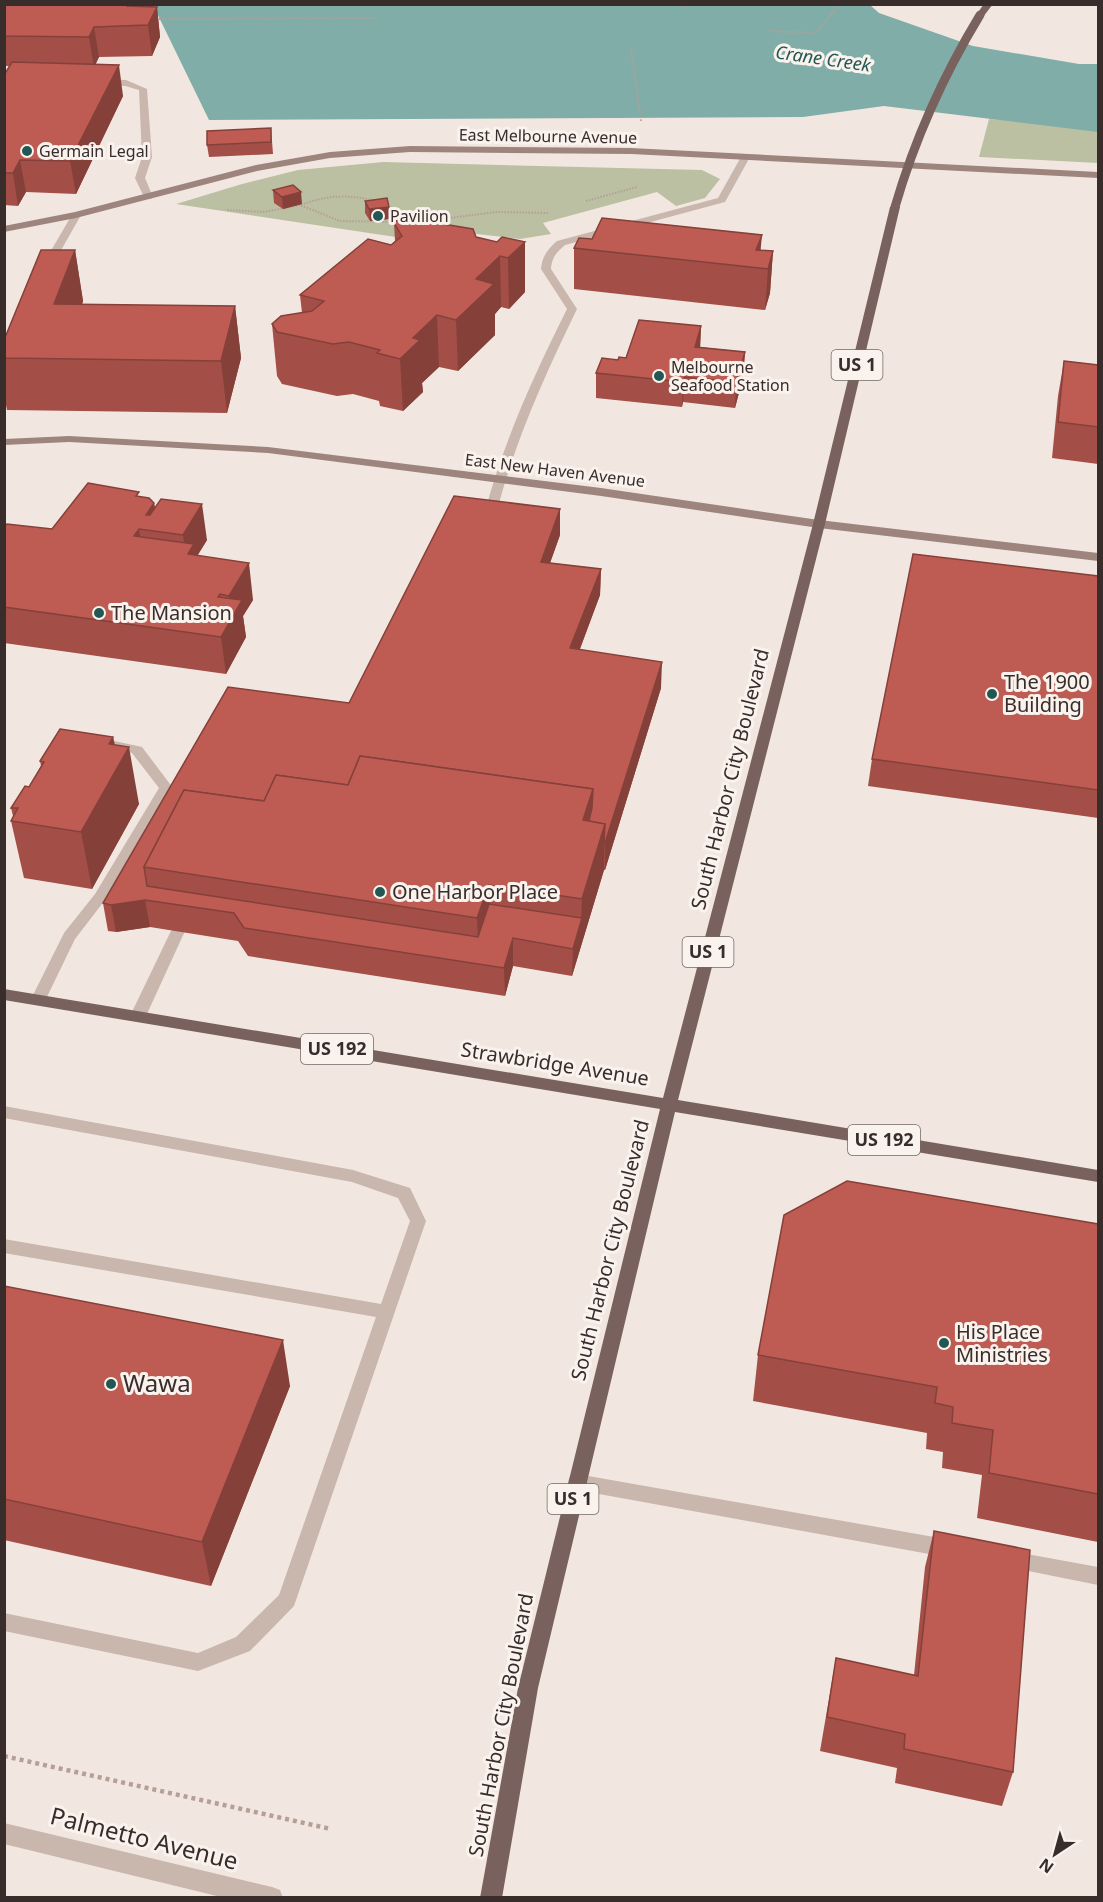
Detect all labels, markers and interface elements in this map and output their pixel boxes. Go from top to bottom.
water label: Crane Creek [774,39,873,77]
street label: East Melbourne Avenue [459,123,637,149]
place label: Germain Legal [39,140,149,162]
marker: Germain Legal [20,144,34,158]
place label: Pavilion [390,205,449,227]
marker: Pavilion [371,209,385,223]
road number: US 1 [832,350,882,380]
place label: Melbourne Seafood Station [671,356,790,396]
marker: Melbourne Seafood Station [652,369,666,383]
street label: East New Haven Avenue [464,448,646,492]
place label: The Mansion [111,599,232,626]
marker: The Mansion [92,606,106,620]
street label: South Harbor City Boulevard [684,646,775,912]
place label: The 1900 Building [1004,668,1090,718]
marker: The 1900 Building [985,687,999,701]
place label: One Harbor Place [392,878,558,905]
marker: One Harbor Place [373,885,387,899]
road number: US 1 [682,937,734,967]
road number: US 192 [301,1034,373,1064]
street label: Strawbridge Avenue [459,1035,651,1092]
street label: South Harbor City Boulevard [564,1117,655,1383]
road number: US 192 [848,1125,920,1155]
place label: His Place Ministries [956,1318,1048,1368]
marker: His Place Ministries [937,1336,951,1350]
place label: Wawa [123,1366,191,1399]
marker: Wawa [104,1377,118,1391]
road number: US 1 [548,1484,598,1514]
street label: South Harbor City Boulevard [462,1591,539,1859]
street label: Palmetto Avenue [47,1798,242,1877]
north arrow [1025,1824,1085,1884]
text: N [1034,1853,1058,1879]

